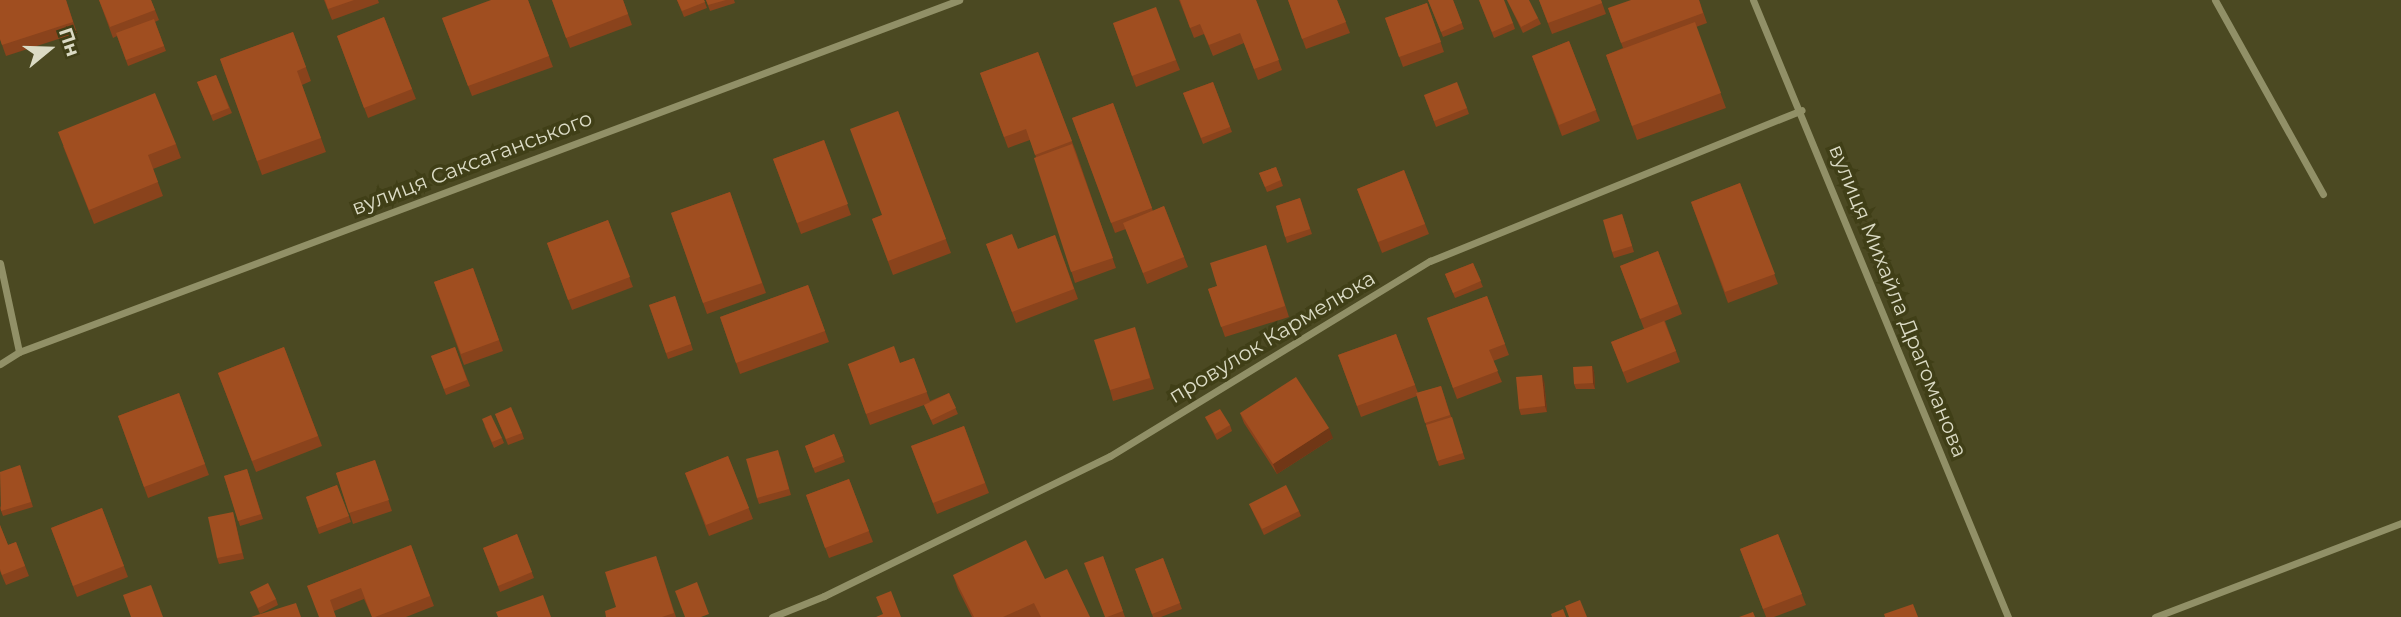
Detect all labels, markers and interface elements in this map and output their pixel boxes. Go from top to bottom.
north arrow [14,14,84,84]
text: Пн [54,25,85,59]
street label: вулиця Саксаганського [348,105,596,221]
street label: вулиця Михайла Драгоманова [1824,141,1972,461]
street label: провулок Кармелюка [1164,265,1380,409]

